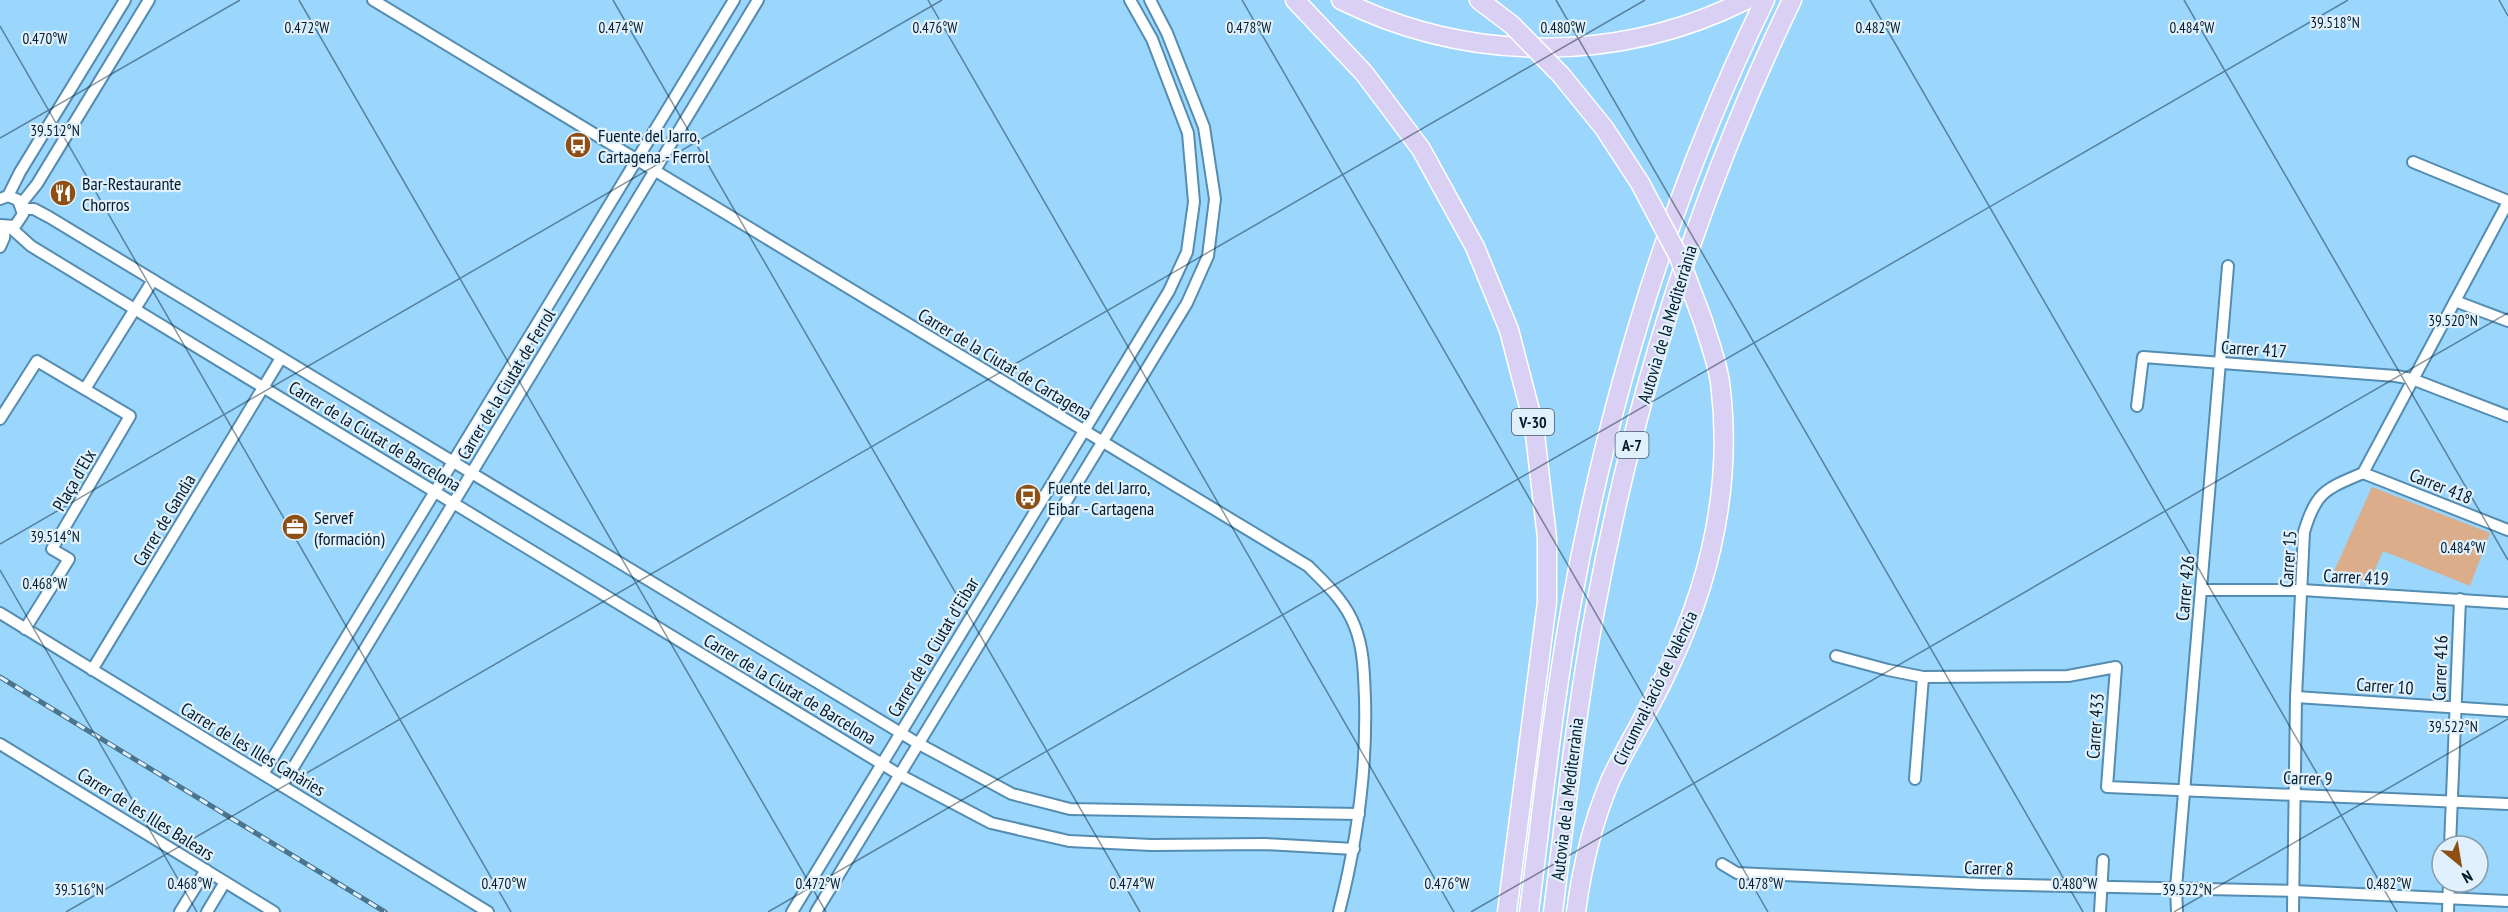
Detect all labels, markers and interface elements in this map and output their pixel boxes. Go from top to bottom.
text: 39.518°N [2310,13,2360,32]
text: 0.472°W [285,18,329,37]
text: 0.474°W [599,18,643,37]
text: 0.476°W [913,18,957,37]
text: 0.478°W [1227,18,1271,37]
text: 0.480°W [1541,18,1585,37]
text: 0.482°W [1856,18,1900,37]
text: 0.484°W [2170,18,2214,37]
text: 0.470°W [23,29,67,48]
text: 39.512°N [30,121,80,140]
place label: Fuente del Jarro, Cartagena - Ferrol [598,124,710,168]
bus stop icon: Fuente del Jarro, Cartagena - Ferrol [563,130,593,160]
place label: Bar-Restaurante Chorros [82,172,182,216]
restaurant icon: Bar-Restaurante Chorros [48,178,78,208]
street label: Autovia de la Mediterrània [1632,242,1702,406]
street label: Carrer de la Ciutat de Cartagena [914,303,1096,425]
street label: Carrer de la Ciutat de Ferrol [452,304,561,464]
text: 39.520°N [2428,311,2478,330]
street label: Carrer 417 [2220,335,2288,363]
street label: Carrer de la Ciutat de Barcelona [285,375,465,497]
road number: V-30 [1512,409,1554,435]
road number: A-7 [1616,432,1648,458]
street label: Plaça d'Elx [47,445,101,515]
street label: Carrer 418 [2406,463,2476,509]
street label: Carrer de Gandia [128,470,200,570]
place label: Fuente del Jarro, Eibar - Cartagena [1048,476,1154,520]
bus stop icon: Fuente del Jarro, Eibar - Cartagena [1013,482,1043,512]
place label: Servef (formación) [314,506,385,550]
office icon: Servef (formación) [280,512,310,542]
text: 39.514°N [30,527,80,546]
street label: Carrer 15 [2275,530,2301,588]
text: 0.484°W [2441,538,2485,557]
street label: Carrer 426 [2171,554,2199,622]
street label: Carrer 419 [2323,564,2389,590]
street label: Carrer de la Ciutat d'Eibar [882,573,984,721]
text: 0.468°W [23,574,67,593]
street label: Circumval·lació de València [1608,607,1702,769]
street label: Carrer de la Ciutat de Barcelona [700,628,880,750]
street label: Carrer 416 [2427,635,2453,701]
street label: Carrer 10 [2356,673,2414,699]
street label: Carrer 433 [2081,692,2109,760]
street label: Carrer de les Illes Canàries [177,697,329,801]
street label: Autovia de la Mediterrània [1546,716,1588,882]
text: 39.522°N [2428,717,2478,736]
street label: Carrer de les Illes Balears [73,763,219,865]
street label: Carrer 9 [2283,766,2333,790]
north arrow [2430,834,2490,894]
street label: Carrer 8 [1964,856,2014,880]
text: N [2459,866,2476,888]
text: 0.468°W [168,874,212,893]
text: 0.470°W [482,874,526,893]
text: 0.472°W [796,874,840,893]
text: 0.474°W [1110,874,1154,893]
text: 0.476°W [1425,874,1469,893]
text: 0.478°W [1739,874,1783,893]
text: 0.480°W [2053,874,2097,893]
text: 0.482°W [2367,874,2411,893]
text: 39.516°N [54,880,104,899]
text: 39.522°N [2162,880,2212,899]

